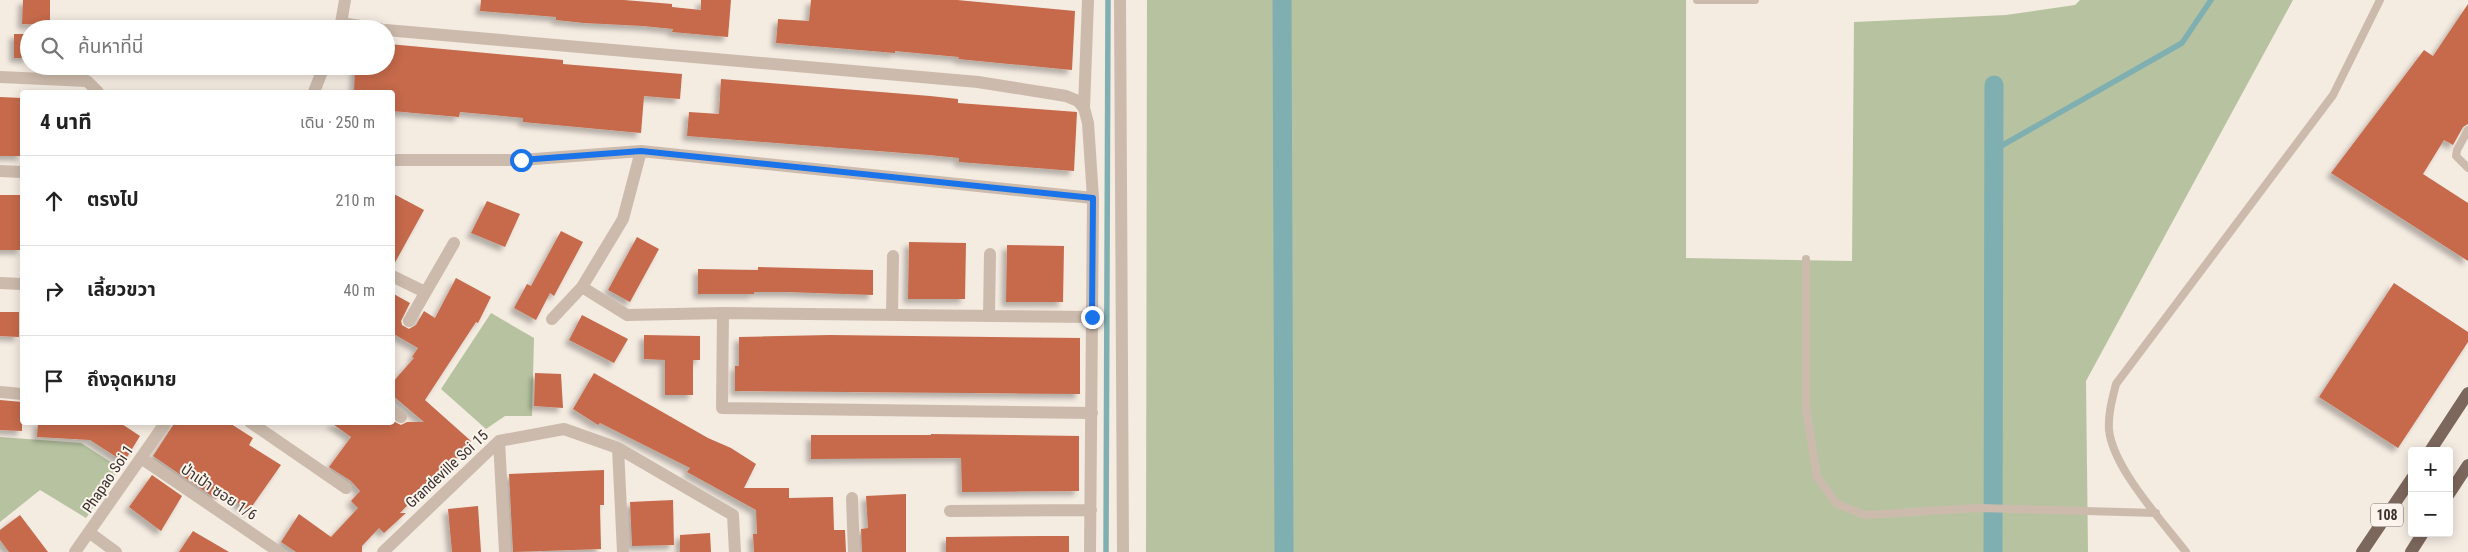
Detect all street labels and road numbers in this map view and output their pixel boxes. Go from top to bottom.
street label: Grandeville Soi 15 [402,426,492,512]
street label: Phapao Soi 1 [79,442,137,516]
street label: ป่าเป้า ซอย 1/6 [178,460,260,524]
road number: 108 [2371,504,2403,526]

